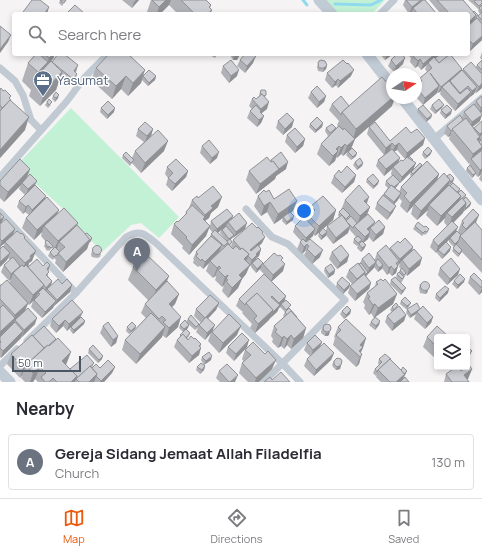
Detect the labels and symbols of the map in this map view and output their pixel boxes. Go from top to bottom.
north arrow [386,68,422,104]
office icon: Yasumat [32,69,54,97]
place label: Yasumat [57,71,108,89]
your location [294,201,314,221]
pin: A [124,238,150,271]
scale bar [12,354,81,373]

